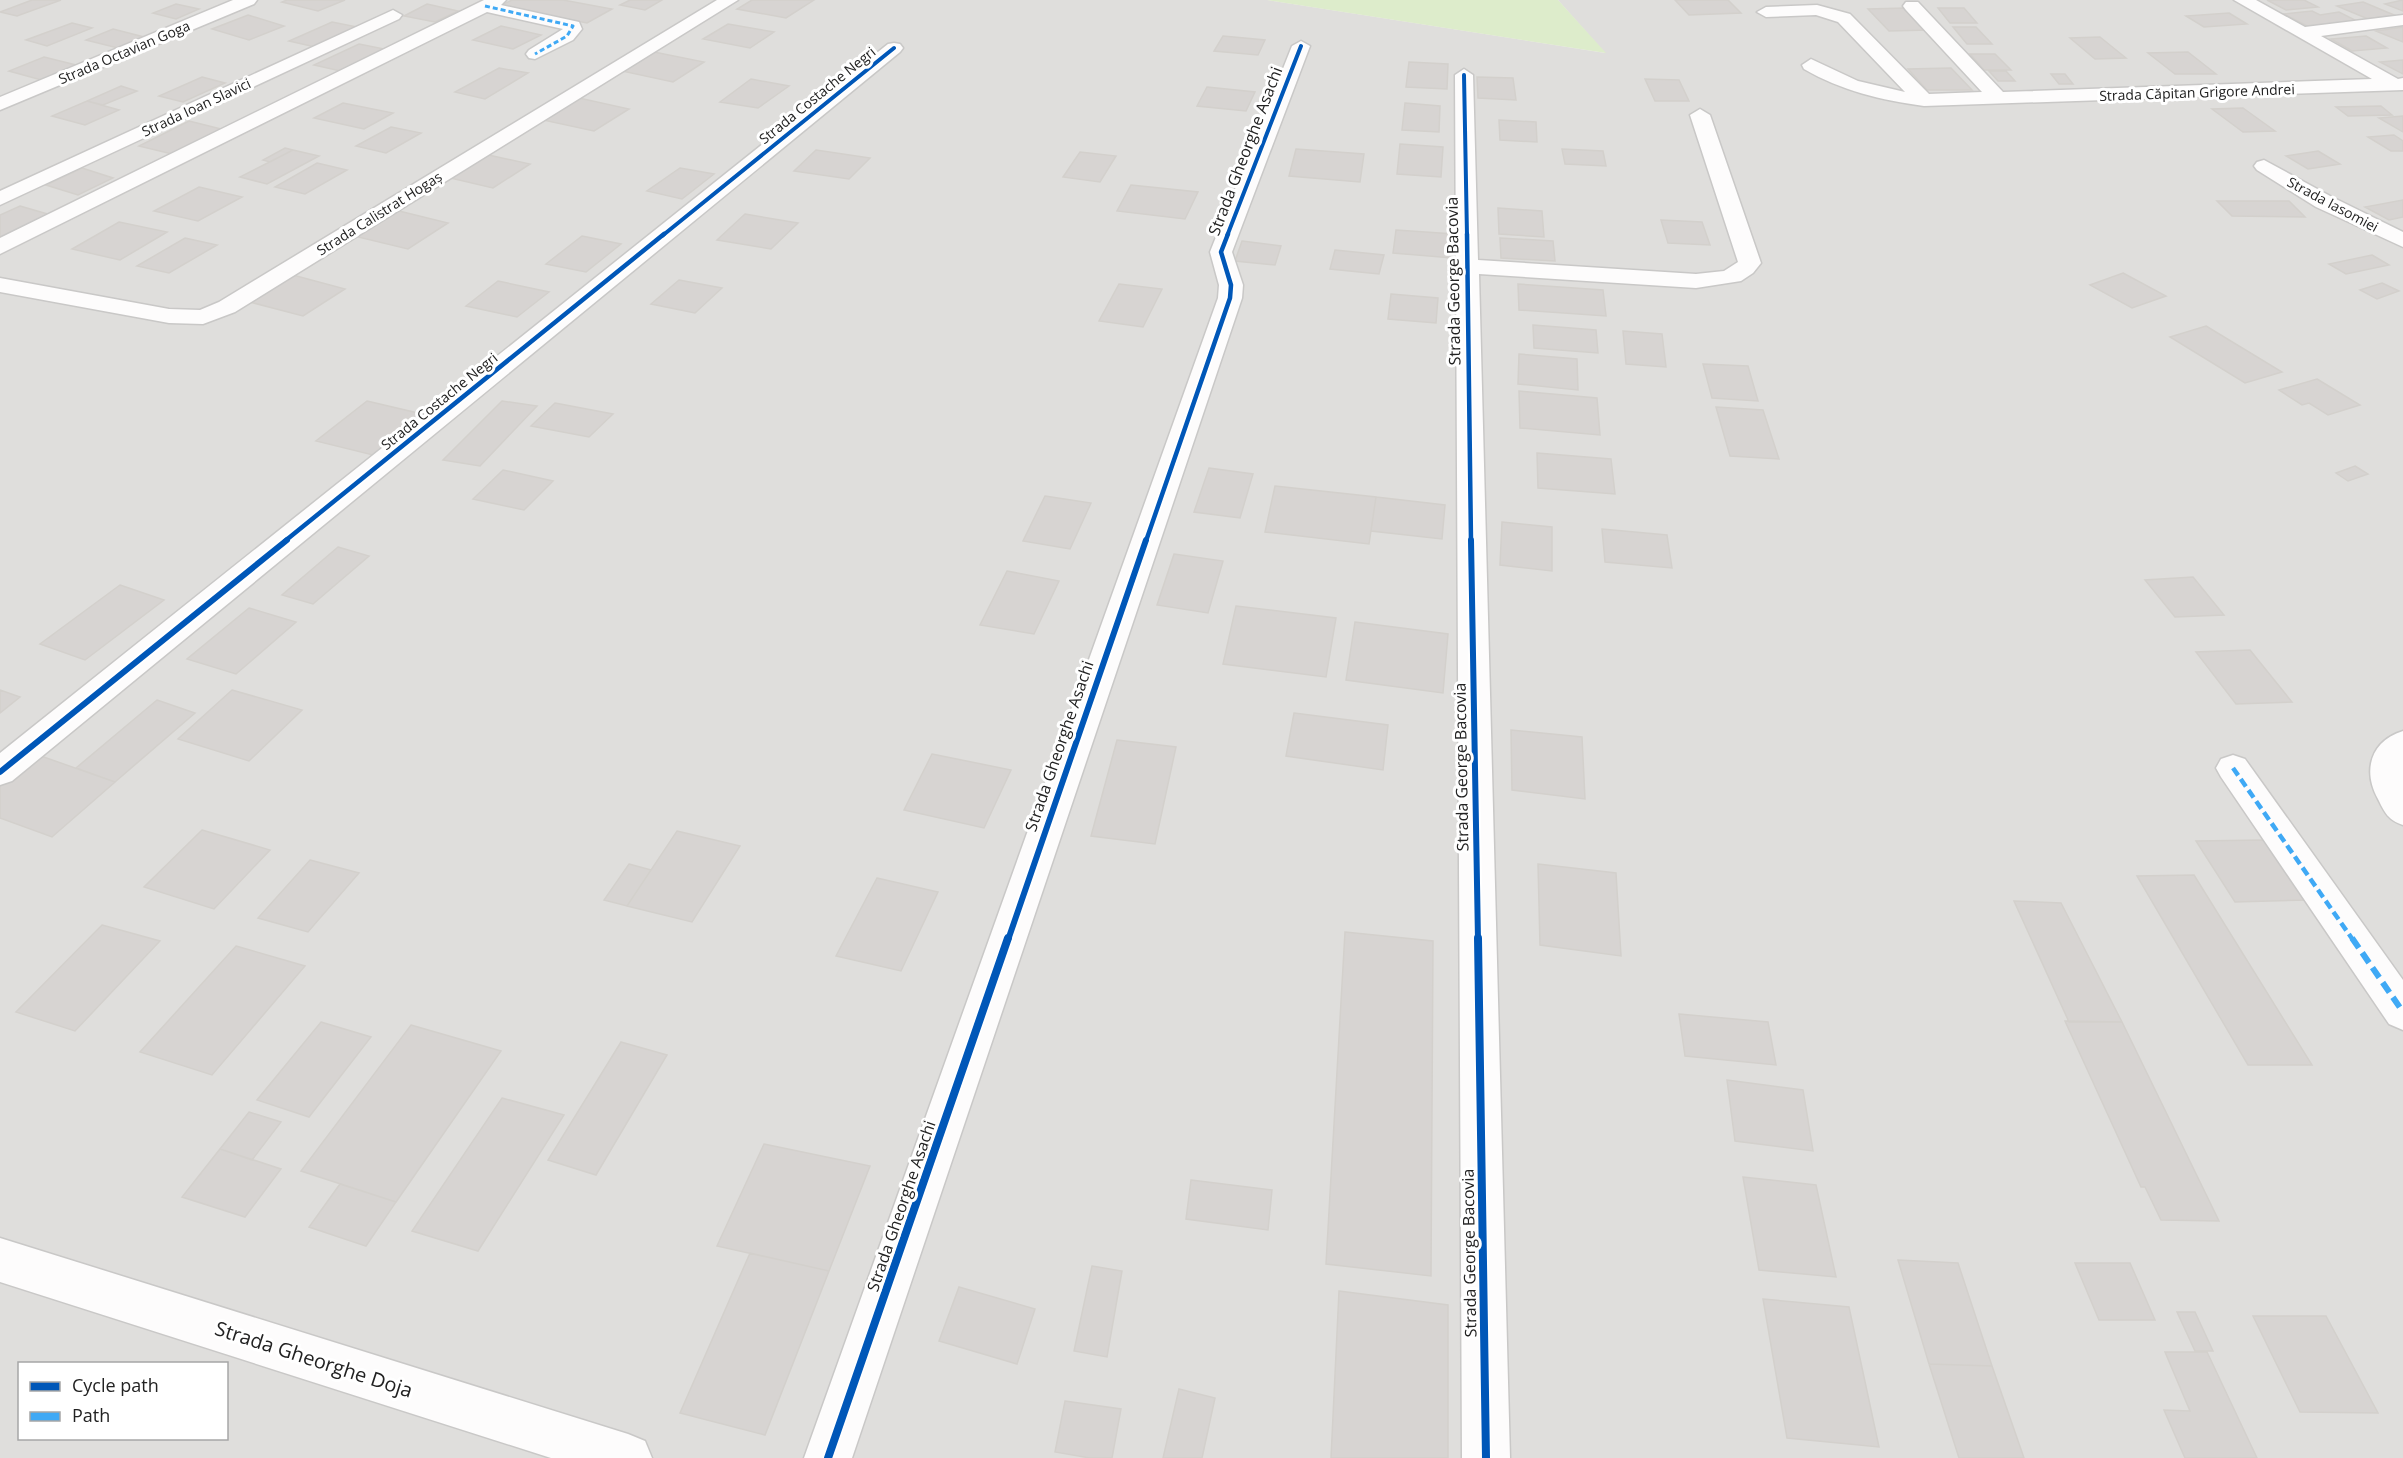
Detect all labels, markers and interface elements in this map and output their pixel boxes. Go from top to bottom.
street label: Strada Octavian Goga [55,16,193,88]
street label: Strada Costache Negri [755,42,879,148]
street label: Strada Gheorghe Asachi [1203,63,1287,239]
street label: Strada Ioan Slavici [138,73,254,141]
street label: Strada Căpitan Grigore Andrei [2099,79,2295,105]
street label: Strada Calistrat Hogaș [313,167,446,259]
street label: Strada Iasomiei [2284,172,2382,236]
street label: Strada George Bacovia [1441,196,1465,366]
street label: Strada Costache Negri [377,348,501,454]
street label: Strada Gheorghe Asachi [1019,658,1099,834]
street label: Strada George Bacovia [1449,682,1473,852]
street label: Strada Gheorghe Asachi [861,1118,941,1294]
street label: Strada George Bacovia [1457,1168,1481,1338]
street label: Strada Gheorghe Doja [212,1314,416,1404]
legend [18,1362,228,1440]
text: Cycle path [72,1373,159,1397]
text: Path [72,1403,110,1427]

